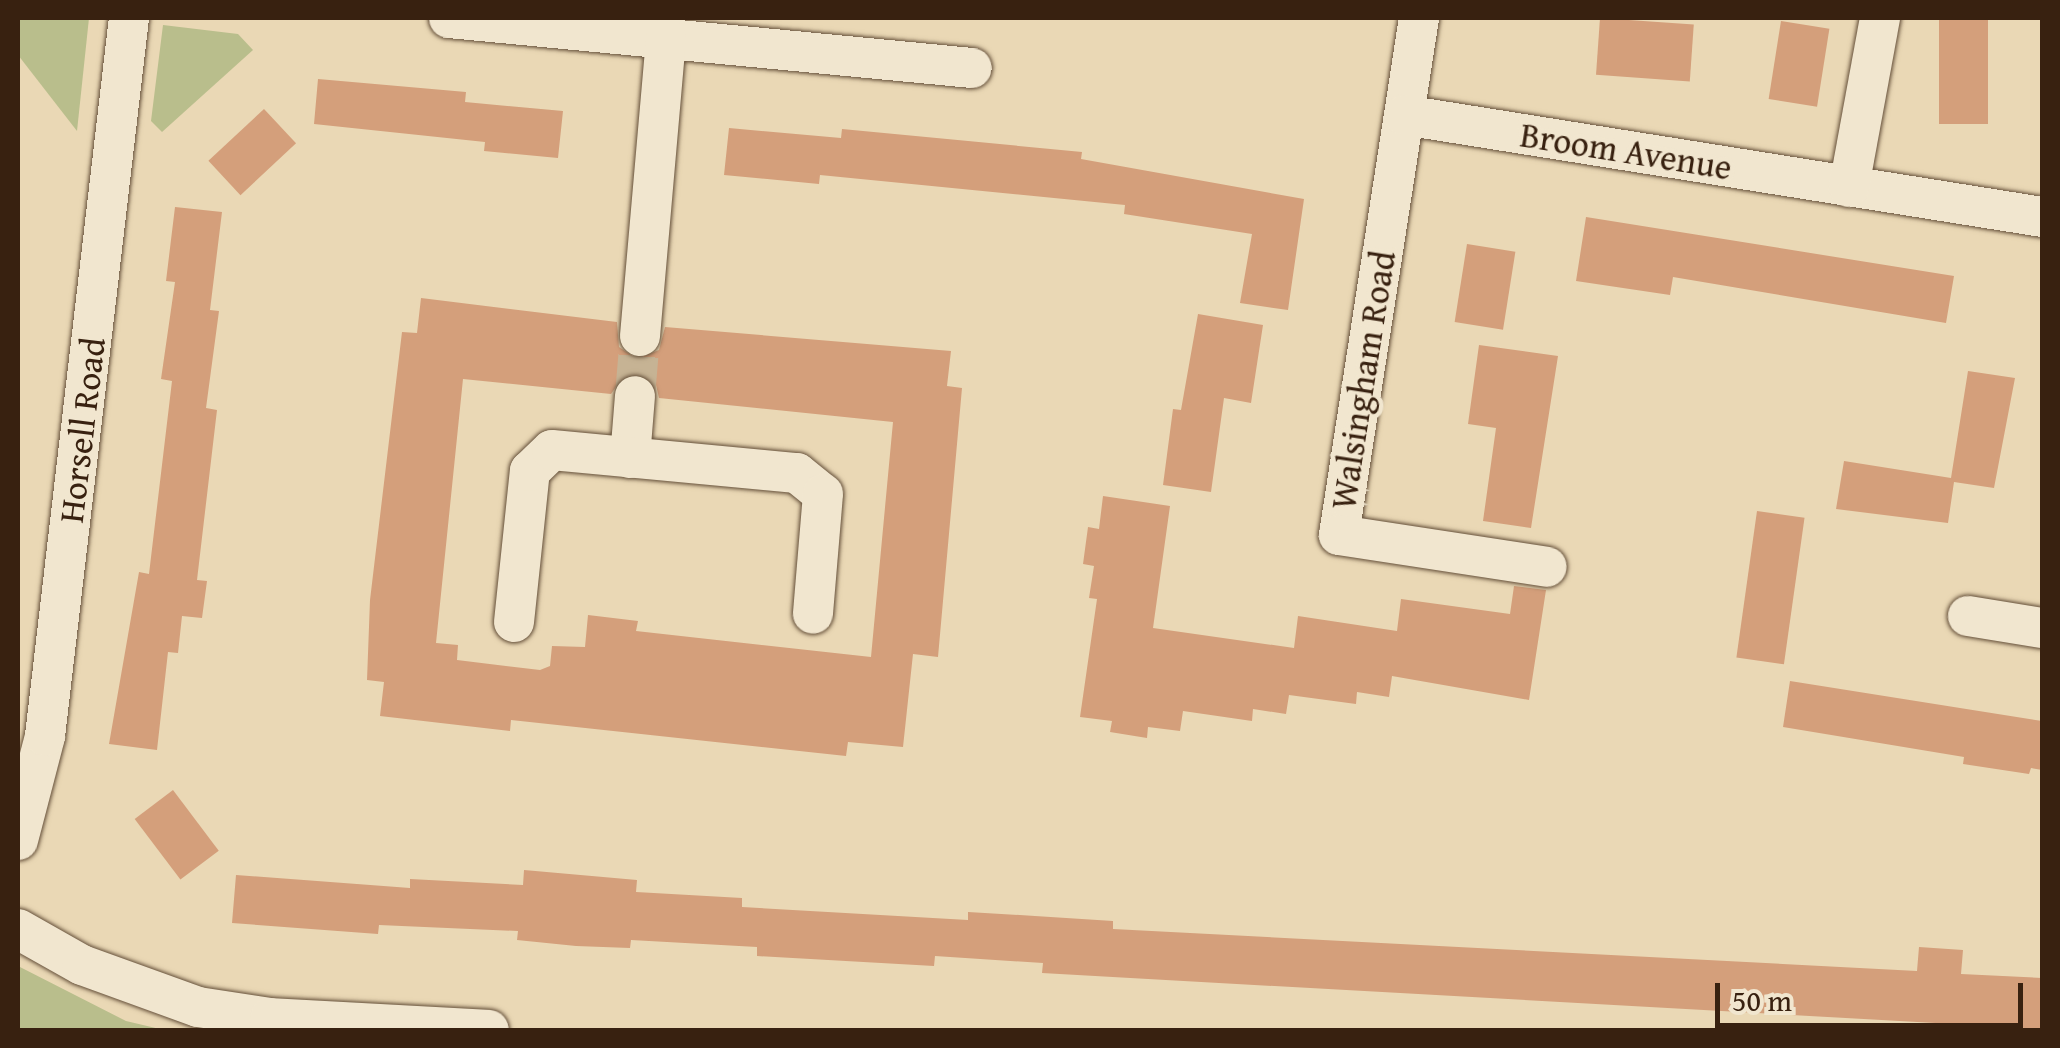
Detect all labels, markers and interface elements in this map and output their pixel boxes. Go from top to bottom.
street label: Broom Avenue [1517,114,1735,188]
street label: Walsingham Road [1322,248,1404,512]
street label: Horsell Road [50,335,114,525]
scale bar [1720,963,2028,1025]
text: 50 m [1732,978,1792,1022]

